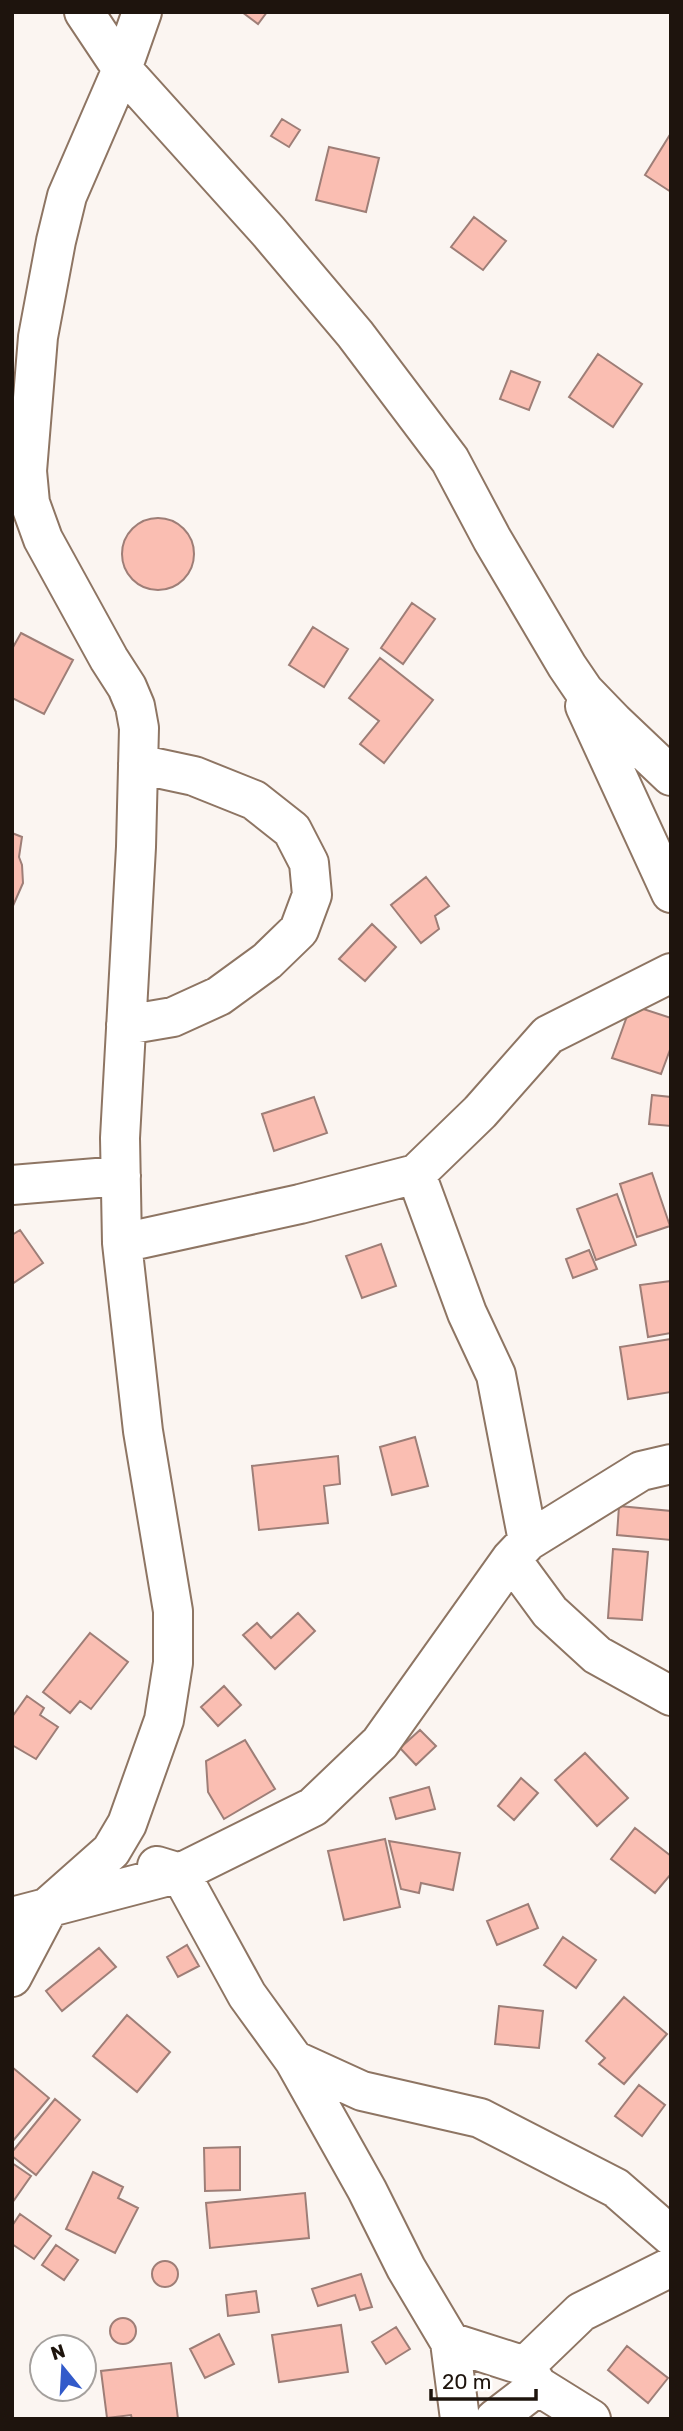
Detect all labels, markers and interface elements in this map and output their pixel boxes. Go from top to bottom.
north arrow [28,2333,98,2403]
text: N [48,2339,68,2365]
scale bar [431,2358,536,2402]
text: 20 m [442,2369,491,2394]

